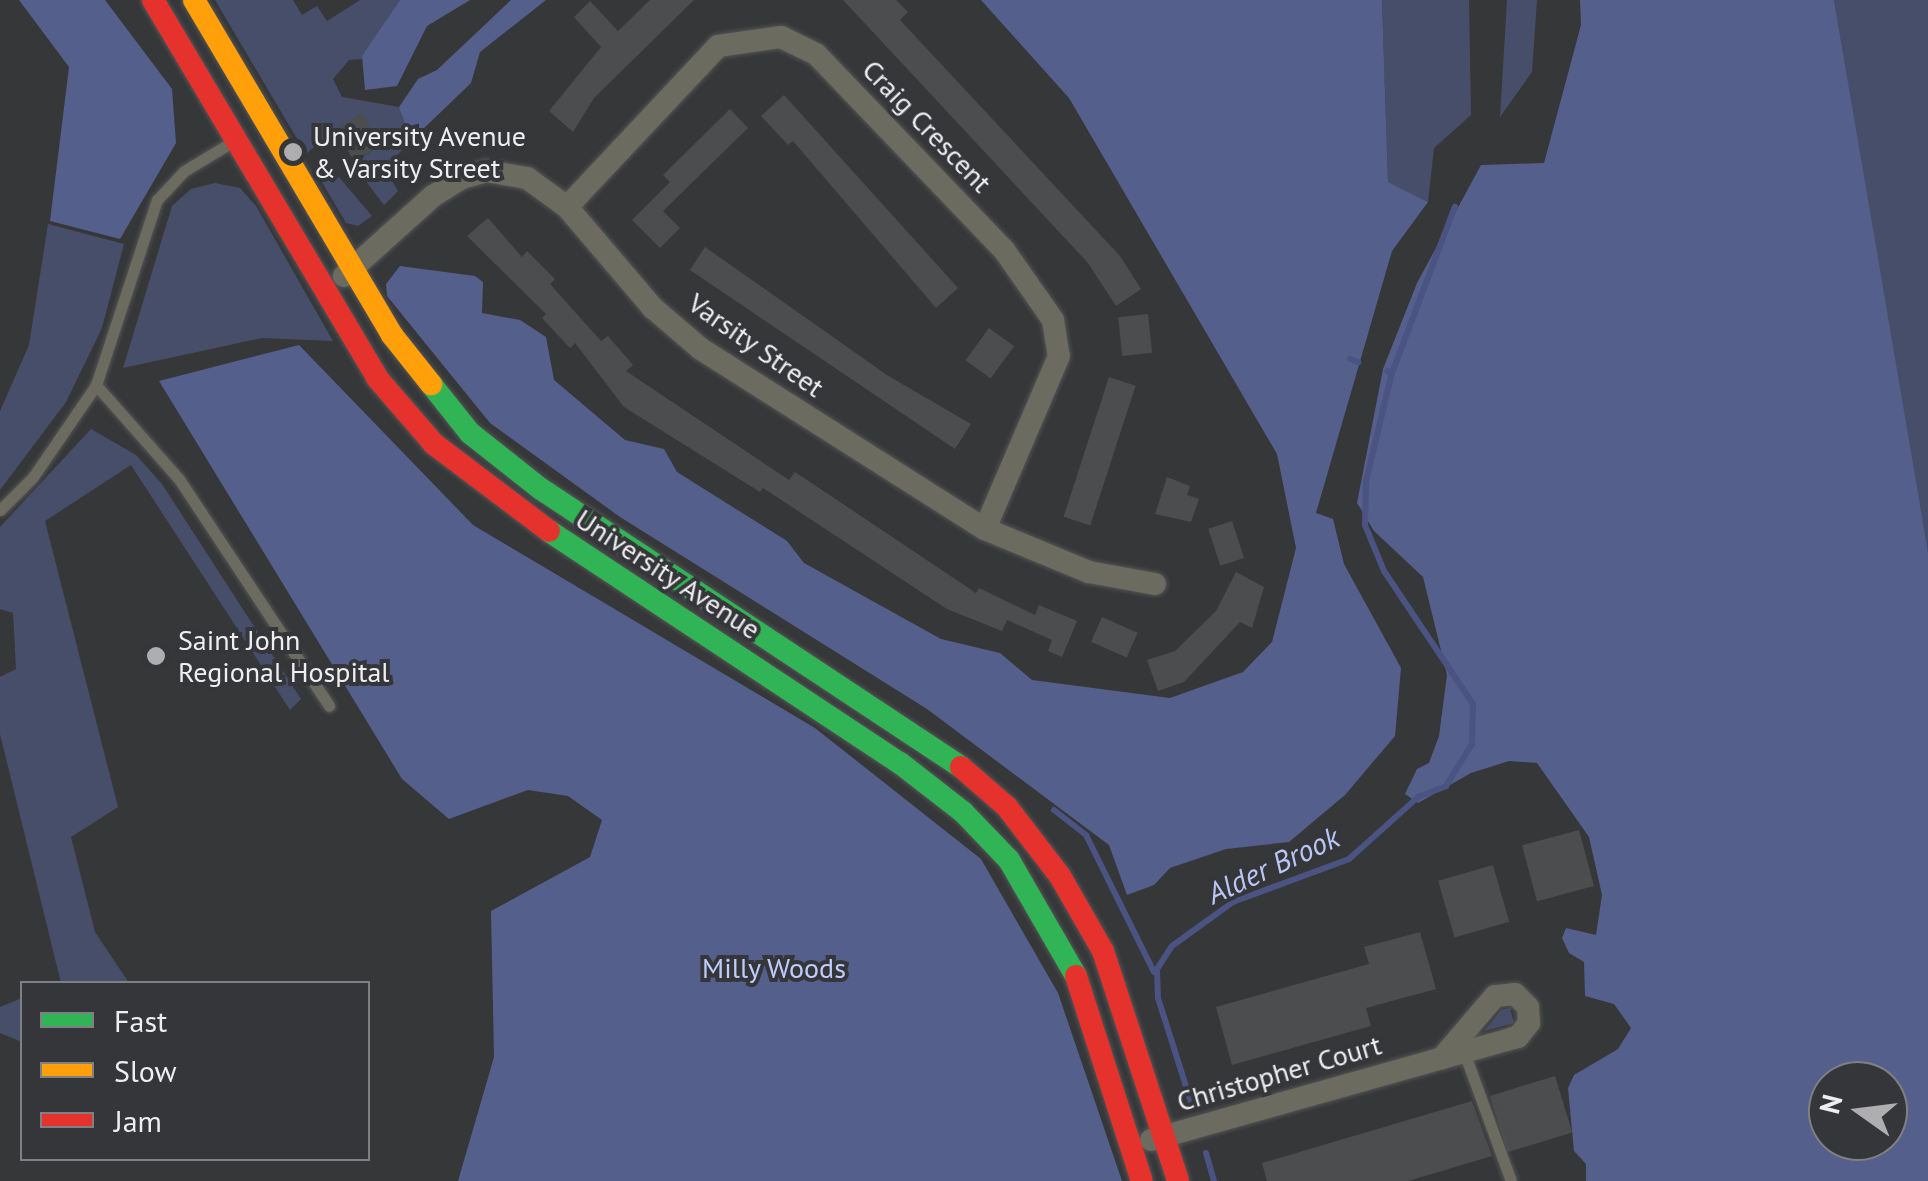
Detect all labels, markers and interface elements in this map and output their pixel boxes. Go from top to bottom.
street label: Craig Crescent [856,53,998,199]
place label: University Avenue & Varsity Street [313,119,528,185]
marker: University Avenue & Varsity Street [282,141,304,163]
street label: Varsity Street [681,286,831,404]
street label: University Avenue [569,501,767,647]
place label: Saint John Regional Hospital [178,623,389,689]
marker: Saint John Regional Hospital [143,643,169,669]
water label: Alder Brook [1201,819,1345,911]
park label: Milly Woods [701,951,847,985]
legend [20,981,370,1161]
text: Fast [114,1001,167,1040]
street label: Christopher Court [1173,1028,1385,1118]
text: Slow [114,1051,177,1090]
north arrow [1808,1061,1908,1161]
text: N [1810,1091,1851,1118]
text: Jam [114,1101,162,1140]

